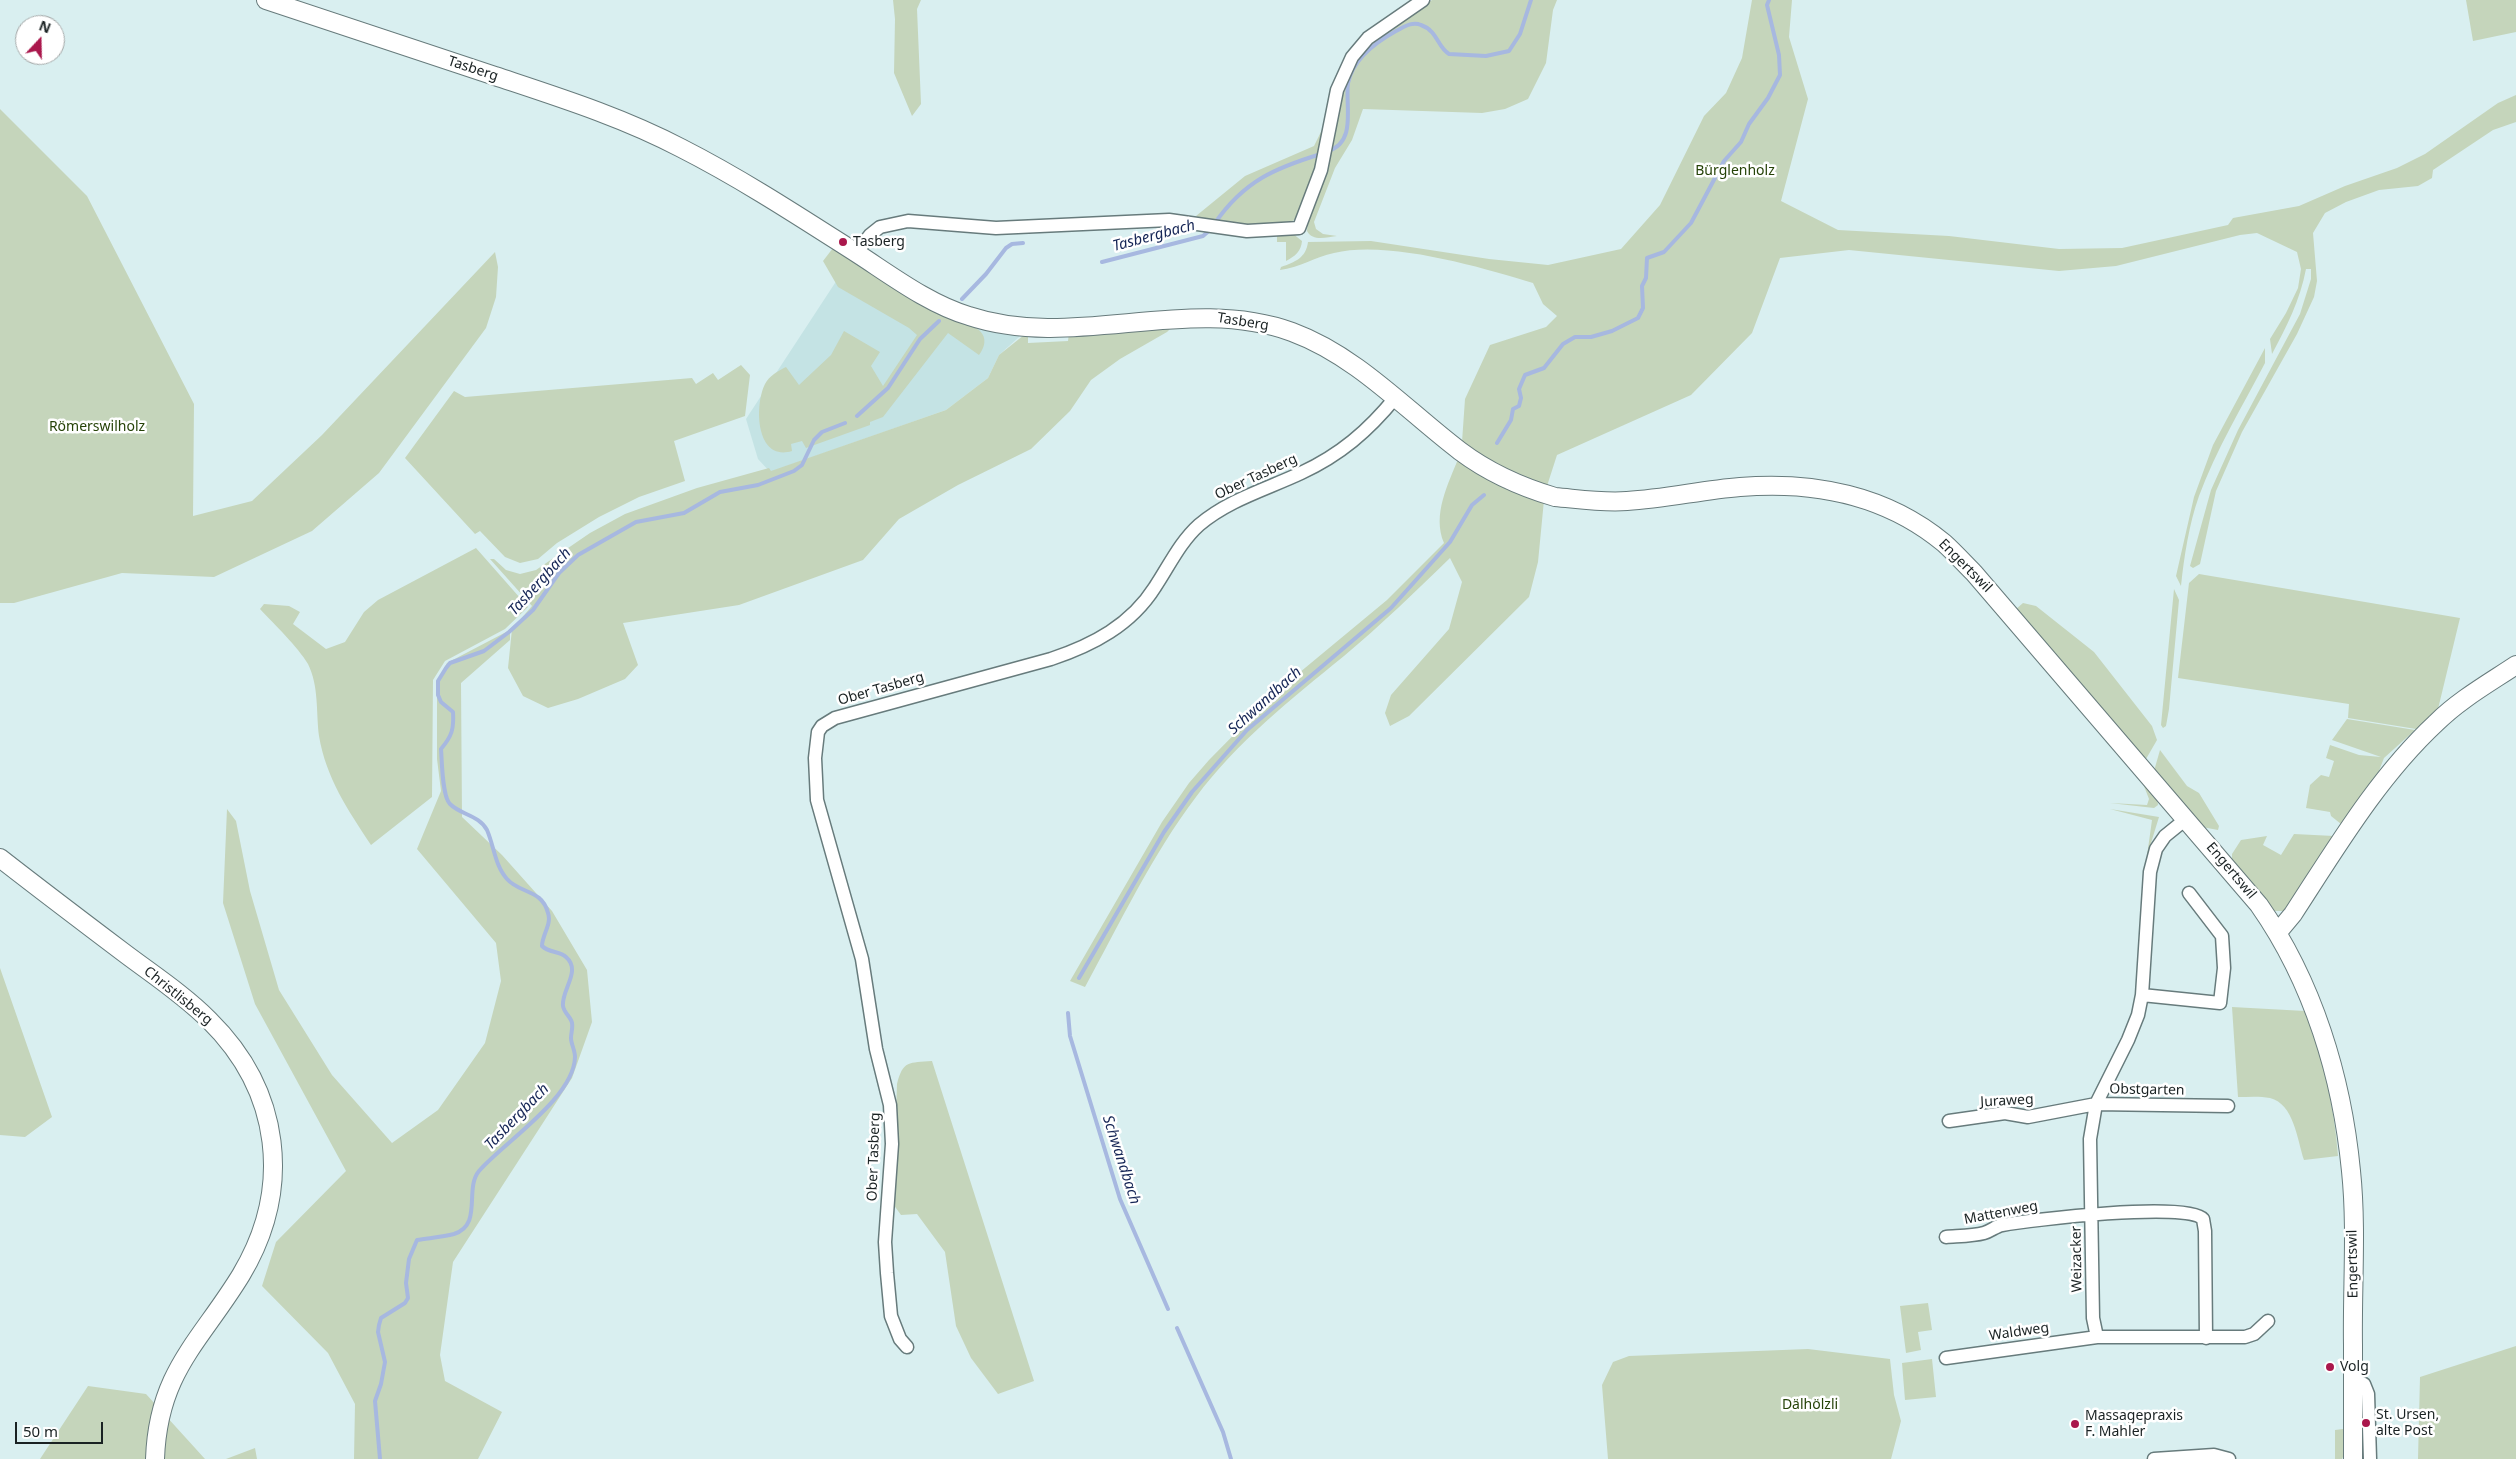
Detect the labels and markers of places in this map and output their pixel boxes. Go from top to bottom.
place label: Tasberg [853,234,905,250]
marker: Tasberg [837,236,849,248]
place label: Volg [2340,1359,2369,1375]
marker: Volg [2324,1361,2336,1373]
place label: St. Ursen, alte Post [2376,1407,2439,1440]
place label: Massagepraxis F. Mahler [2085,1408,2183,1440]
marker: St. Ursen, alte Post [2360,1417,2372,1429]
marker: Massagepraxis F. Mahler [2069,1418,2081,1430]

